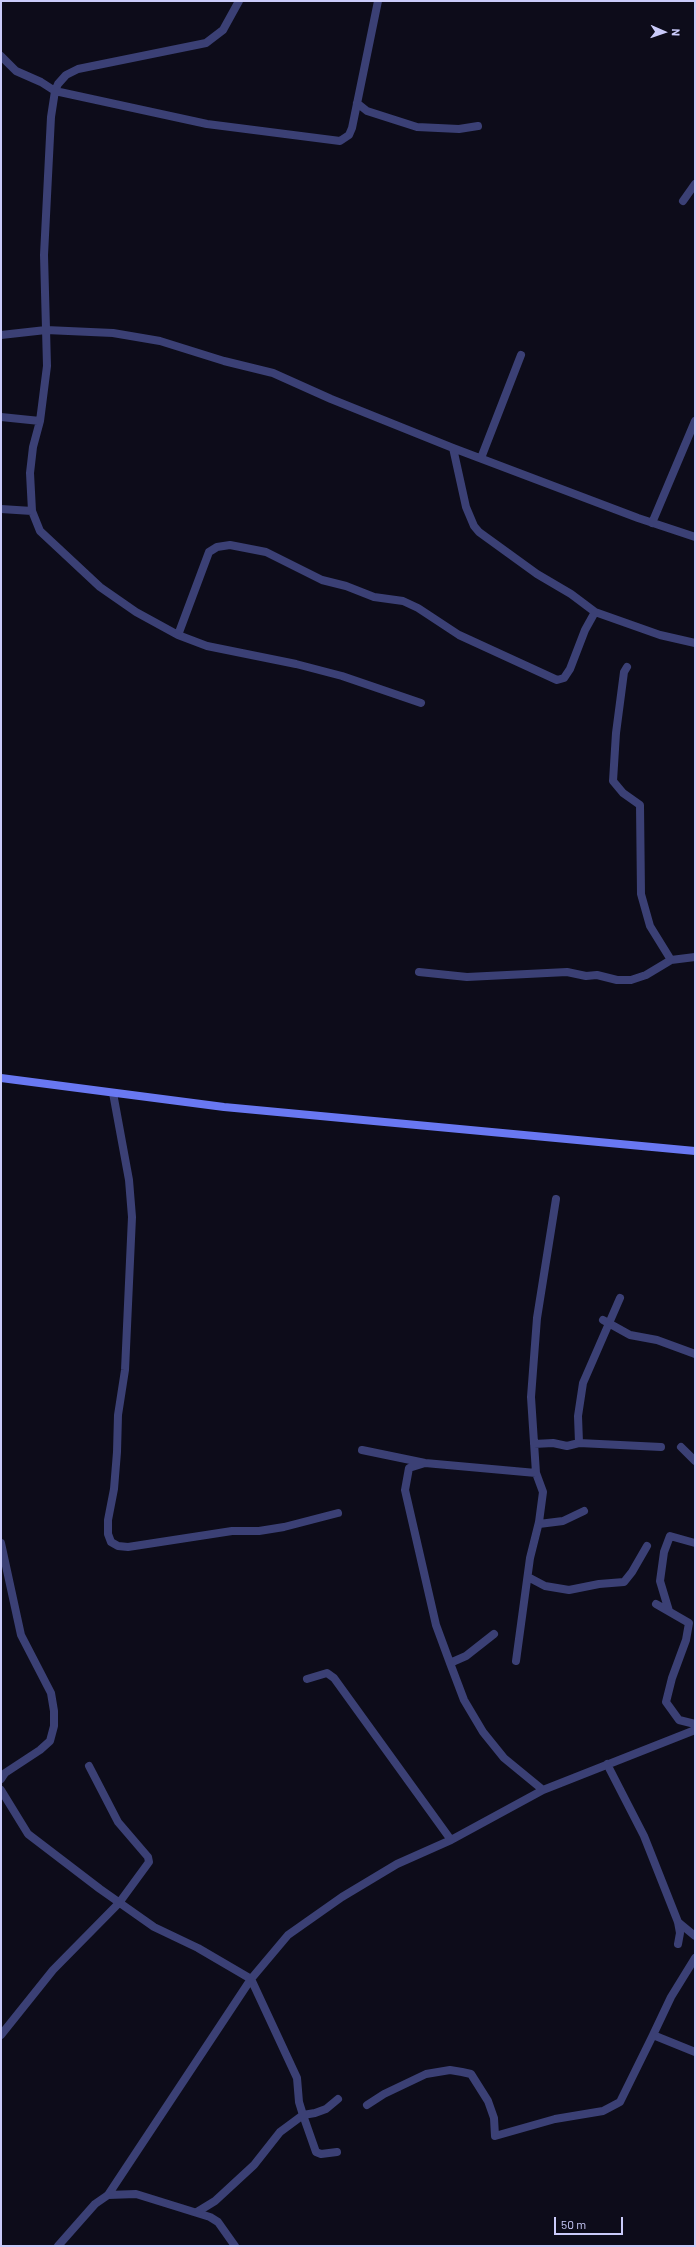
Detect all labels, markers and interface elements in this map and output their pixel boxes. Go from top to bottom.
north arrow [644,12,684,52]
text: N [670,29,683,36]
scale bar [556,2209,625,2235]
text: 50 m [561,2217,586,2231]

